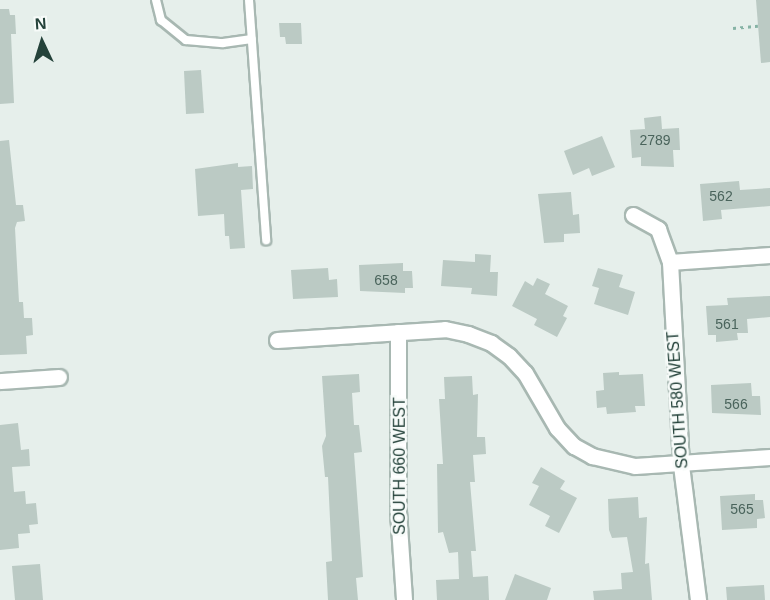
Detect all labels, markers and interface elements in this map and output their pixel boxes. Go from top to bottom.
north arrow [12,12,72,72]
text: N [34,15,47,32]
house number: 2789 [639,132,671,148]
house number: 562 [709,188,733,204]
house number: 658 [374,272,398,288]
house number: 561 [715,316,739,332]
street label: SOUTH 580 WEST [664,331,692,469]
house number: 566 [724,396,748,412]
street label: SOUTH 660 WEST [390,397,410,535]
house number: 565 [730,501,754,517]

